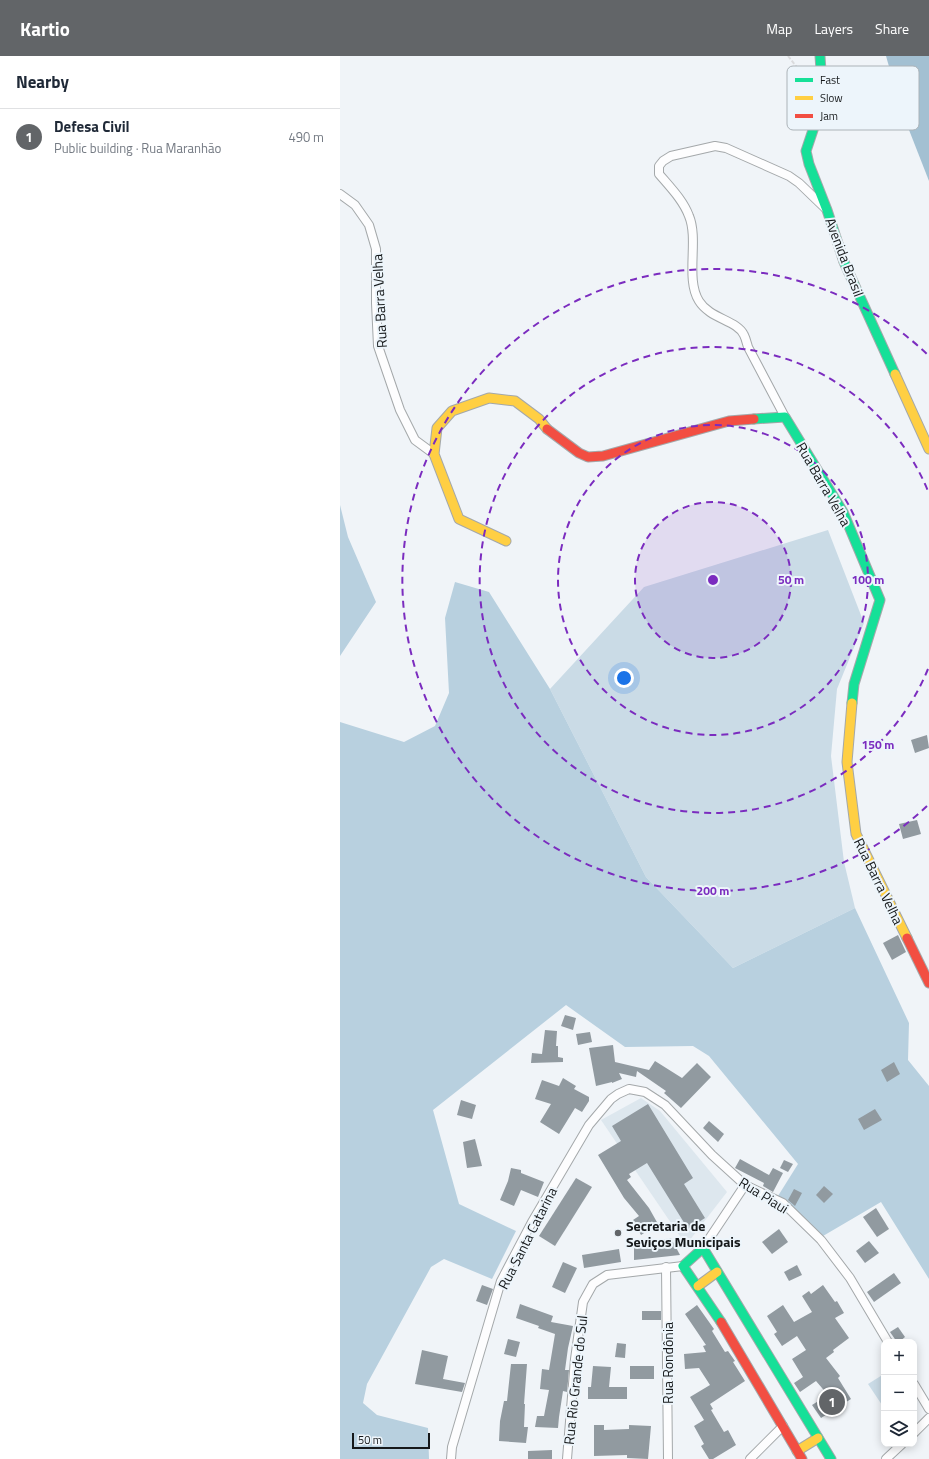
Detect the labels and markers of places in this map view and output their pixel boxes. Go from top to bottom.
centre of rings [706,573,720,587]
place label: Secretaria de Seviços Municipais [626,1215,741,1252]
marker: Secretaria de Seviços Municipais [613,1228,623,1238]
pin: 1 [819,1387,845,1417]

